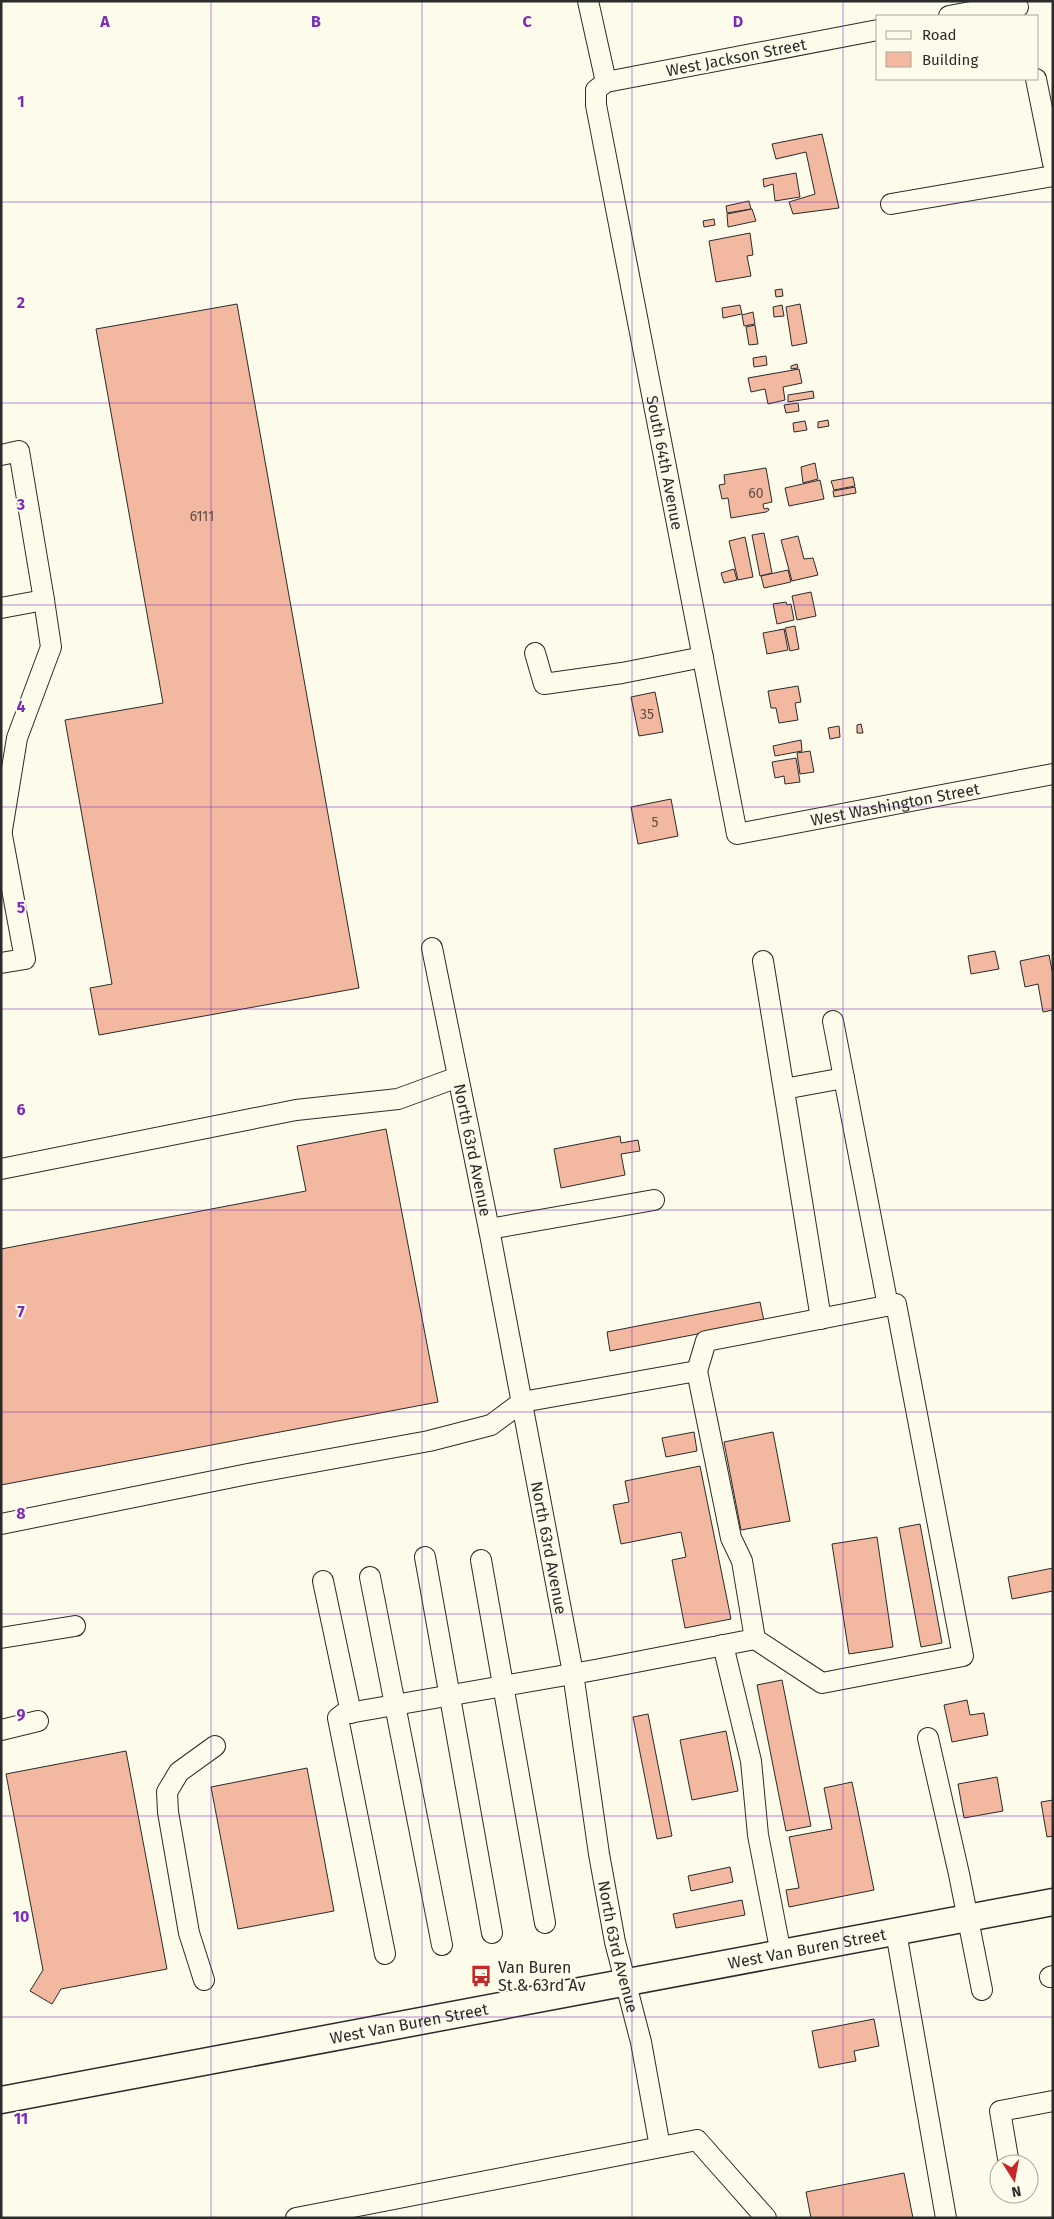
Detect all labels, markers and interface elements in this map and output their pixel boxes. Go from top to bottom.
text: A [99,12,110,31]
text: B [311,12,321,31]
text: C [522,12,532,31]
text: D [733,12,743,31]
legend [876,15,1039,80]
text: Road [922,26,957,44]
street label: West Jackson Street [664,35,808,80]
text: Building [922,51,978,69]
text: 1 [17,92,25,111]
text: 2 [17,293,25,312]
street label: South 64th Avenue [642,394,687,532]
house number: 60 [748,485,764,502]
text: 3 [16,495,25,514]
house number: 6111 [190,508,214,525]
text: 4 [16,697,26,716]
house number: 35 [640,706,654,723]
street label: West Washington Street [809,779,981,830]
house number: 5 [651,814,659,831]
text: 5 [17,898,26,917]
street label: North 63rd Avenue [450,1082,495,1218]
text: 6 [16,1100,26,1119]
text: 7 [17,1302,25,1321]
street label: North 63rd Avenue [527,1480,571,1616]
text: 8 [16,1504,26,1523]
text: 9 [17,1705,26,1724]
street label: North 63rd Avenue [594,1879,642,2015]
text: 10 [13,1907,29,1926]
street label: West Van Buren Street [726,1925,888,1973]
place label: Van Buren St & 63rd Av [498,1958,586,1995]
bus stop icon: Van Buren St & 63rd Av [468,1963,494,1989]
street label: West Van Buren Street [328,2000,490,2048]
text: 11 [14,2109,28,2128]
north arrow [989,2154,1039,2204]
text: N [1010,2182,1023,2201]

